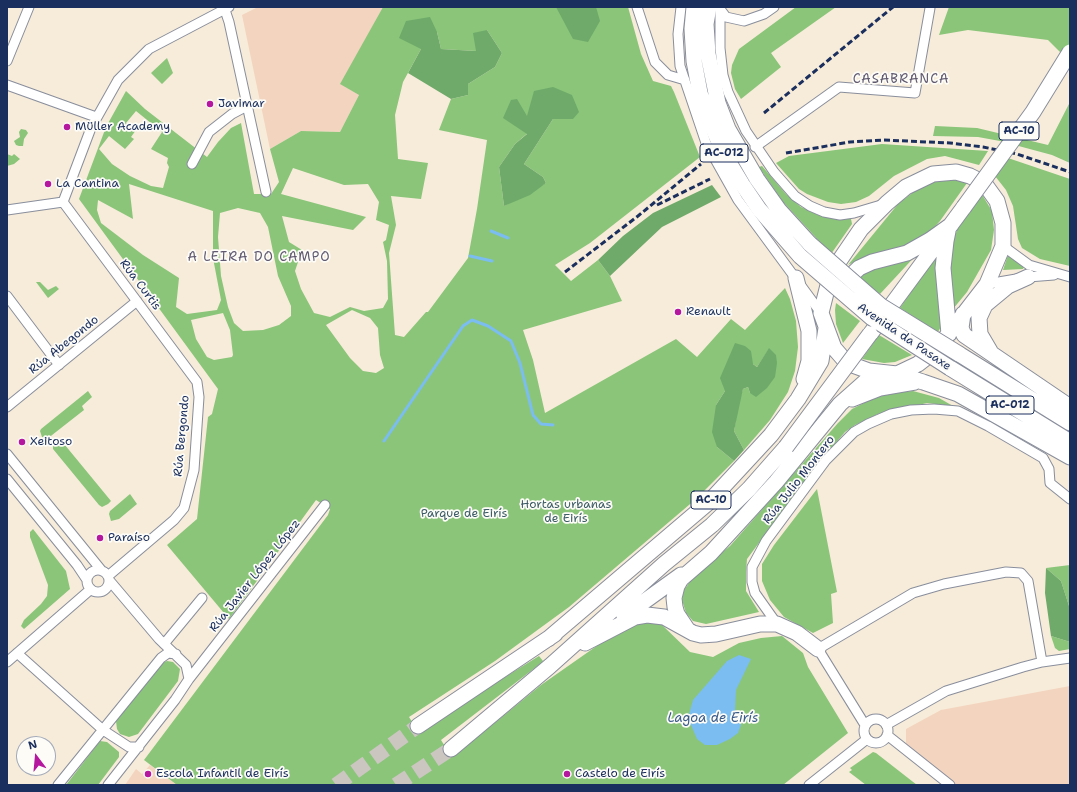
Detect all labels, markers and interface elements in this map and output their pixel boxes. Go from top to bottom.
district label: CASABRANCA [853,72,949,88]
place label: Javimar [218,97,265,111]
marker: Javimar [205,99,215,109]
place label: Müller Academy [75,120,170,134]
marker: Müller Academy [62,122,72,132]
road number: AC-10 [999,122,1039,140]
road number: AC-012 [700,144,748,162]
place label: La Cantina [56,177,119,191]
marker: La Cantina [43,179,53,189]
district label: A LEIRA DO CAMPO [187,250,331,266]
street label: Rúa Curtis [116,257,164,313]
street label: Avenida da Pasaxe [854,300,954,374]
place label: Renault [686,305,731,319]
marker: Renault [673,307,683,317]
street label: Rúa Abegondo [26,313,102,377]
street label: Rúa Bergondo [171,395,193,477]
road number: AC-012 [986,396,1034,414]
street label: Rúa Julio Montero [760,433,838,527]
place label: Xeitoso [30,435,72,449]
marker: Xeitoso [17,437,27,447]
road number: AC-10 [691,491,731,509]
park label: Hortas urbanas de Eirís [521,498,611,526]
park label: Parque de Eirís [421,507,507,521]
street label: Rúa Javier López López [207,517,303,635]
place label: Paraíso [108,531,150,545]
marker: Paraíso [95,533,105,543]
water label: Lagoa de Eirís [668,711,758,727]
north arrow [16,736,56,776]
text: N [27,737,39,753]
place label: Escola Infantil de Eirís [156,767,289,781]
place label: Castelo de Eirís [575,767,665,781]
marker: Escola Infantil de Eirís [143,769,153,779]
marker: Castelo de Eirís [562,769,572,779]

